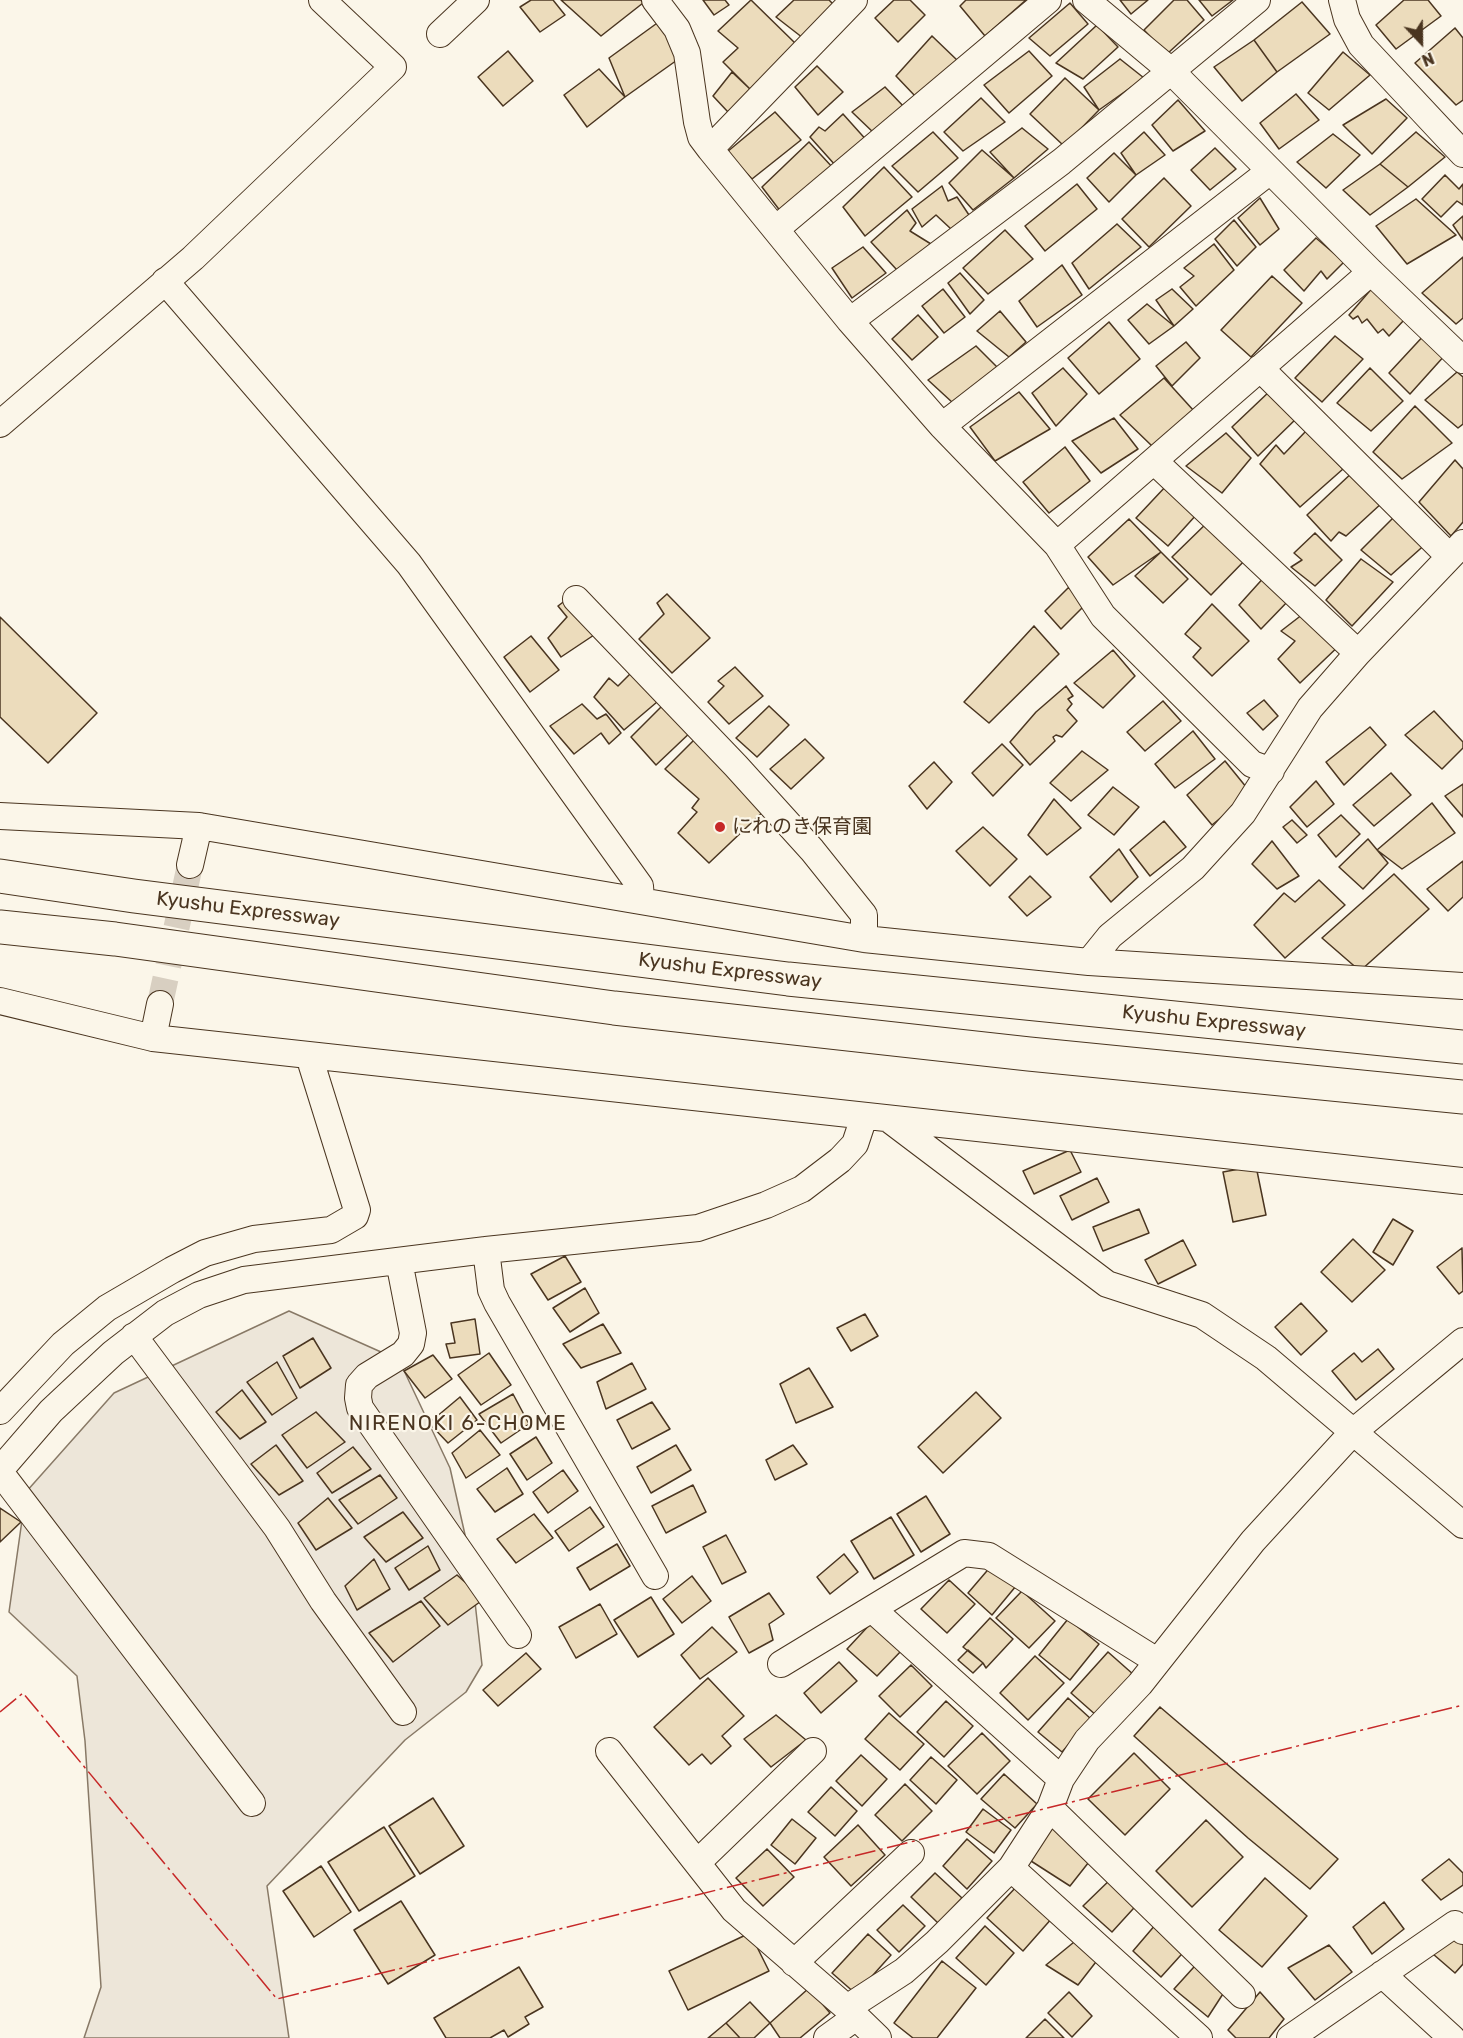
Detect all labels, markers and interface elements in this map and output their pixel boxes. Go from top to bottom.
north arrow [1391,12,1451,72]
text: N [1419,48,1437,70]
place label: にれのき保育園 [732,815,872,839]
marker: にれのき保育園 [713,820,727,834]
street label: Kyushu Expressway [155,887,341,933]
street label: Kyushu Expressway [637,948,823,994]
street label: Kyushu Expressway [1121,1000,1307,1044]
district label: NIRENOKI 6-CHOME [349,1411,567,1437]

